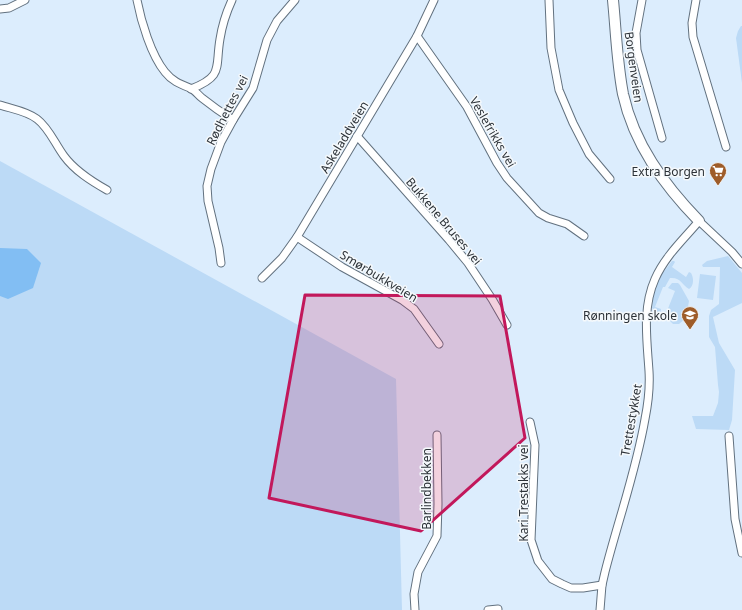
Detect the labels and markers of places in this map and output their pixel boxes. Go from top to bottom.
supermarket icon: Extra Borgen [708,161,728,186]
place label: Extra Borgen [632,163,705,180]
school or university icon: Rønningen skole [680,305,700,330]
place label: Rønningen skole [583,307,677,324]

